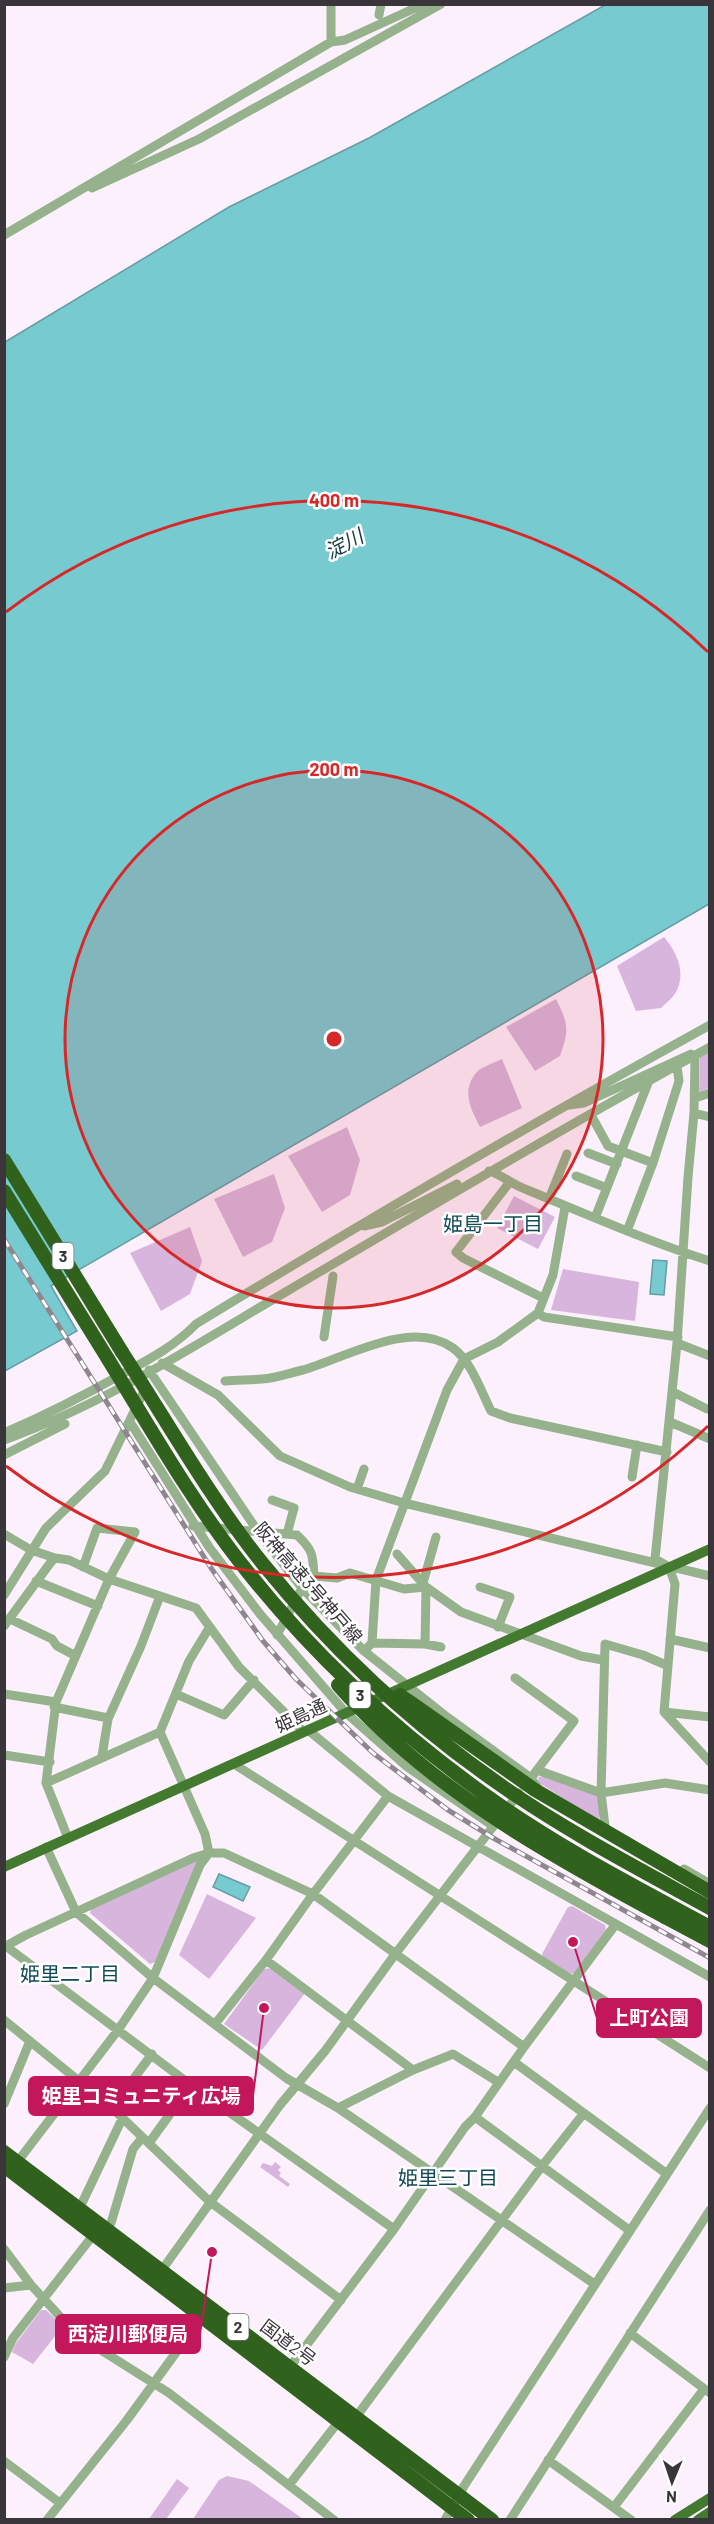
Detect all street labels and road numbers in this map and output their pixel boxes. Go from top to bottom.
road number: 3 [52,1243,74,1269]
street label: 阪神高速3号神戸線 [250,1517,367,1647]
road number: 3 [350,1682,370,1708]
street label: 姫島通 [271,1694,330,1736]
road number: 2 [228,2314,248,2340]
street label: 国道2号 [257,2314,321,2370]

